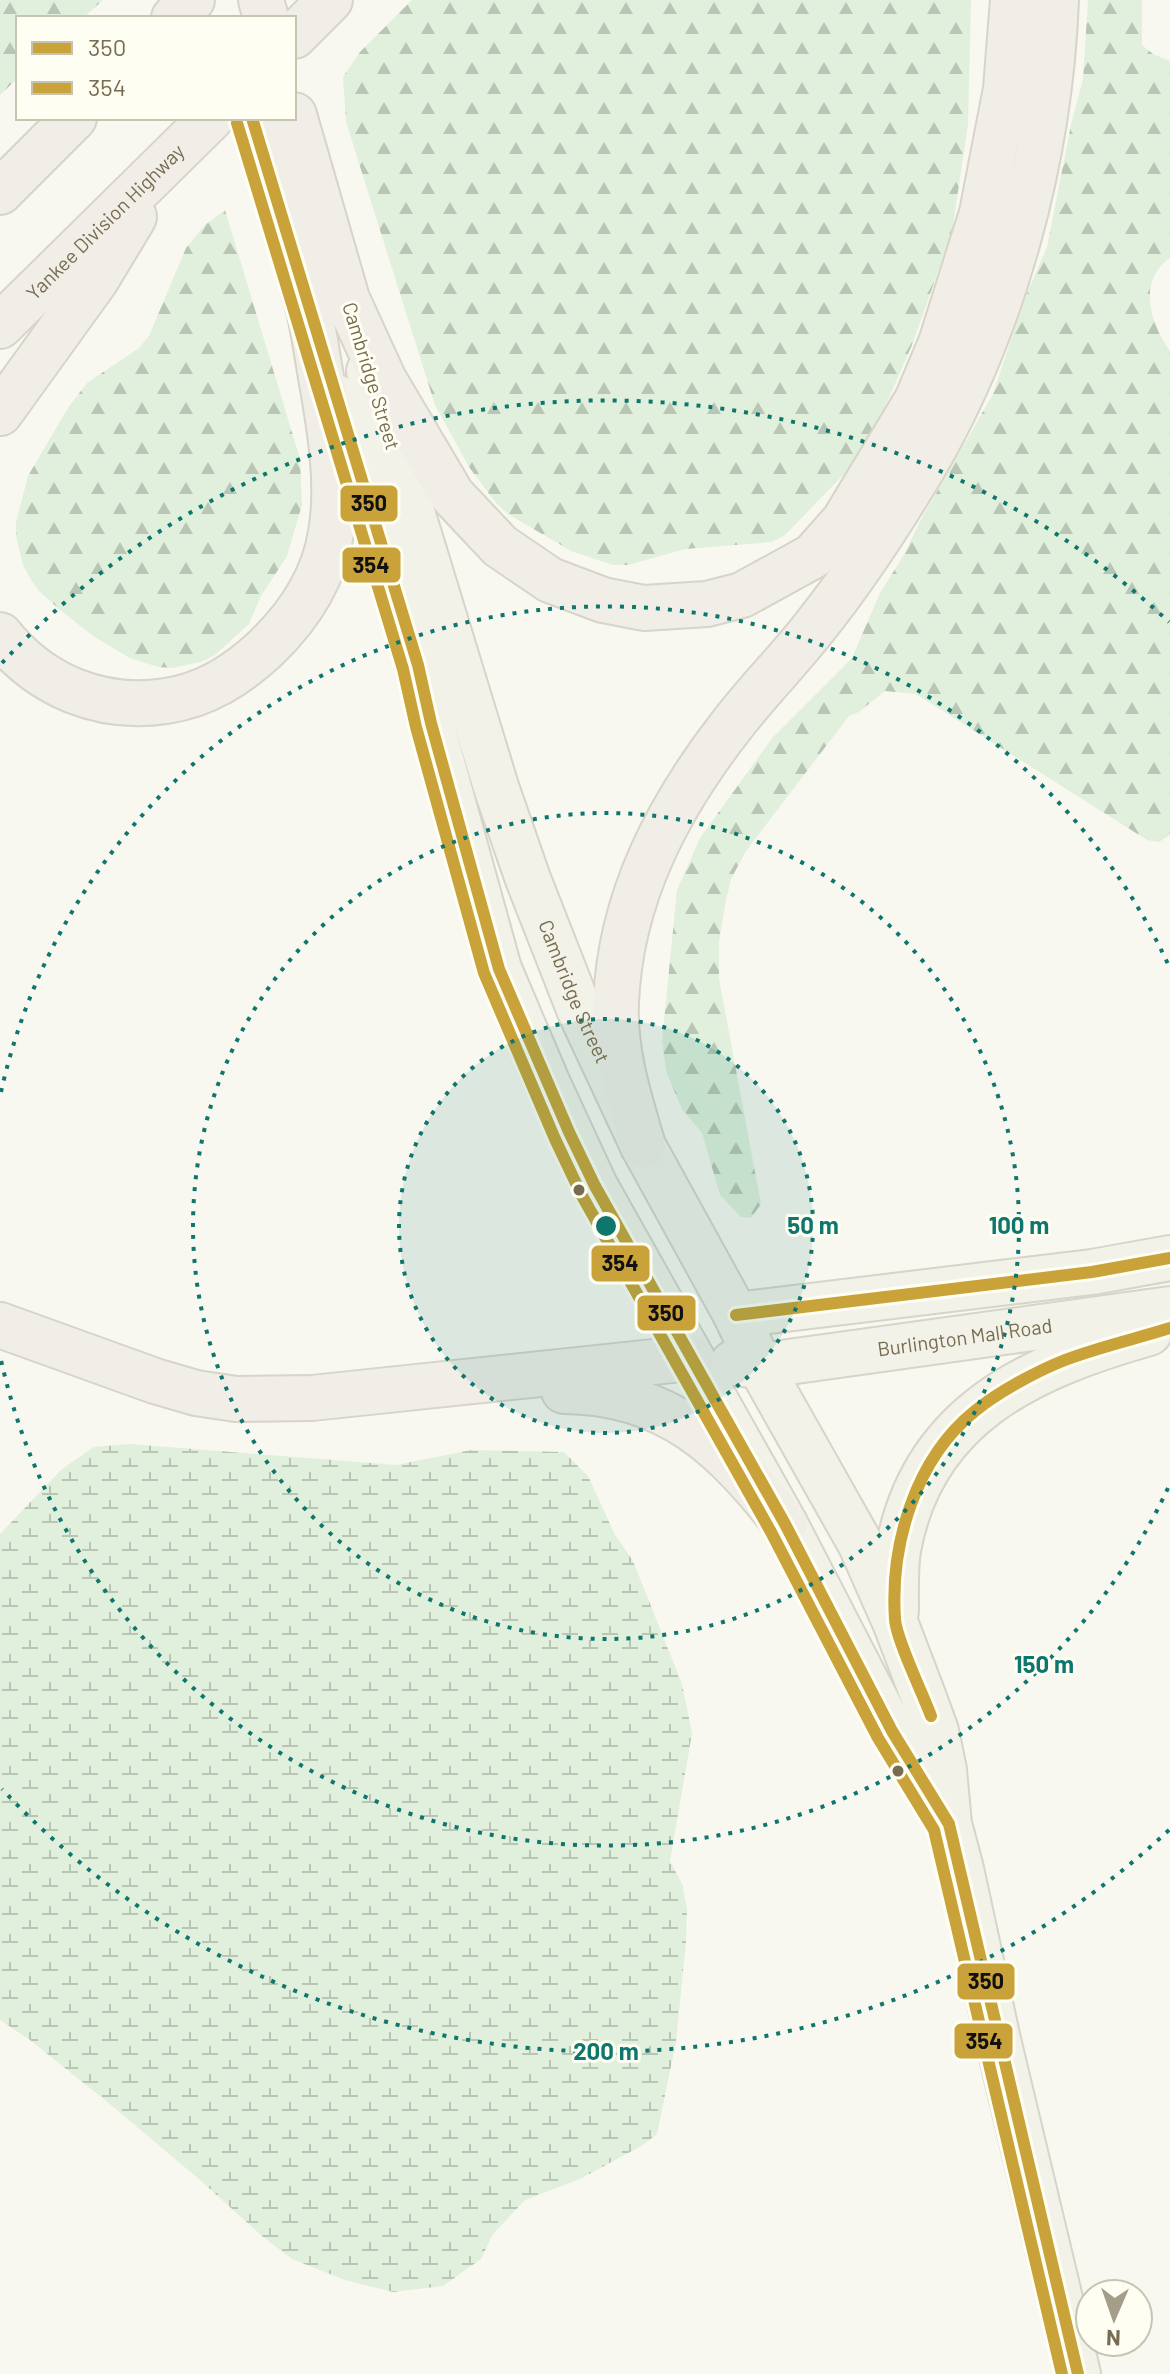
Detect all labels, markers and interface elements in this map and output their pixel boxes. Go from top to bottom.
legend [16,16,296,120]
text: 350 [88,32,126,61]
text: 354 [88,72,126,101]
street label: Yankee Division Highway [21,138,189,304]
street label: Cambridge Street [338,299,406,452]
line badge: 350 [339,484,399,523]
text: 350 [351,489,387,515]
line badge: 354 [341,546,402,584]
text: 354 [352,551,390,577]
street label: Cambridge Street [534,916,616,1067]
unlabelled marker [571,1182,587,1198]
text: 50 m [787,1210,839,1239]
text: 100 m [989,1210,1049,1239]
centre of rings [592,1212,620,1240]
line badge: 354 [590,1244,651,1283]
text: 354 [601,1249,639,1275]
line badge: 350 [636,1294,697,1332]
text: 350 [648,1299,684,1325]
street label: Burlington Mall Road [876,1313,1054,1361]
text: 150 m [1014,1649,1074,1678]
unlabelled marker [890,1763,906,1779]
line badge: 350 [956,1962,1016,2001]
text: 350 [968,1967,1004,1993]
line badge: 354 [953,2022,1014,2060]
text: 354 [965,2027,1003,2053]
text: 200 m [573,2036,639,2065]
north arrow [1074,2278,1154,2358]
text: N [1105,2326,1121,2352]

